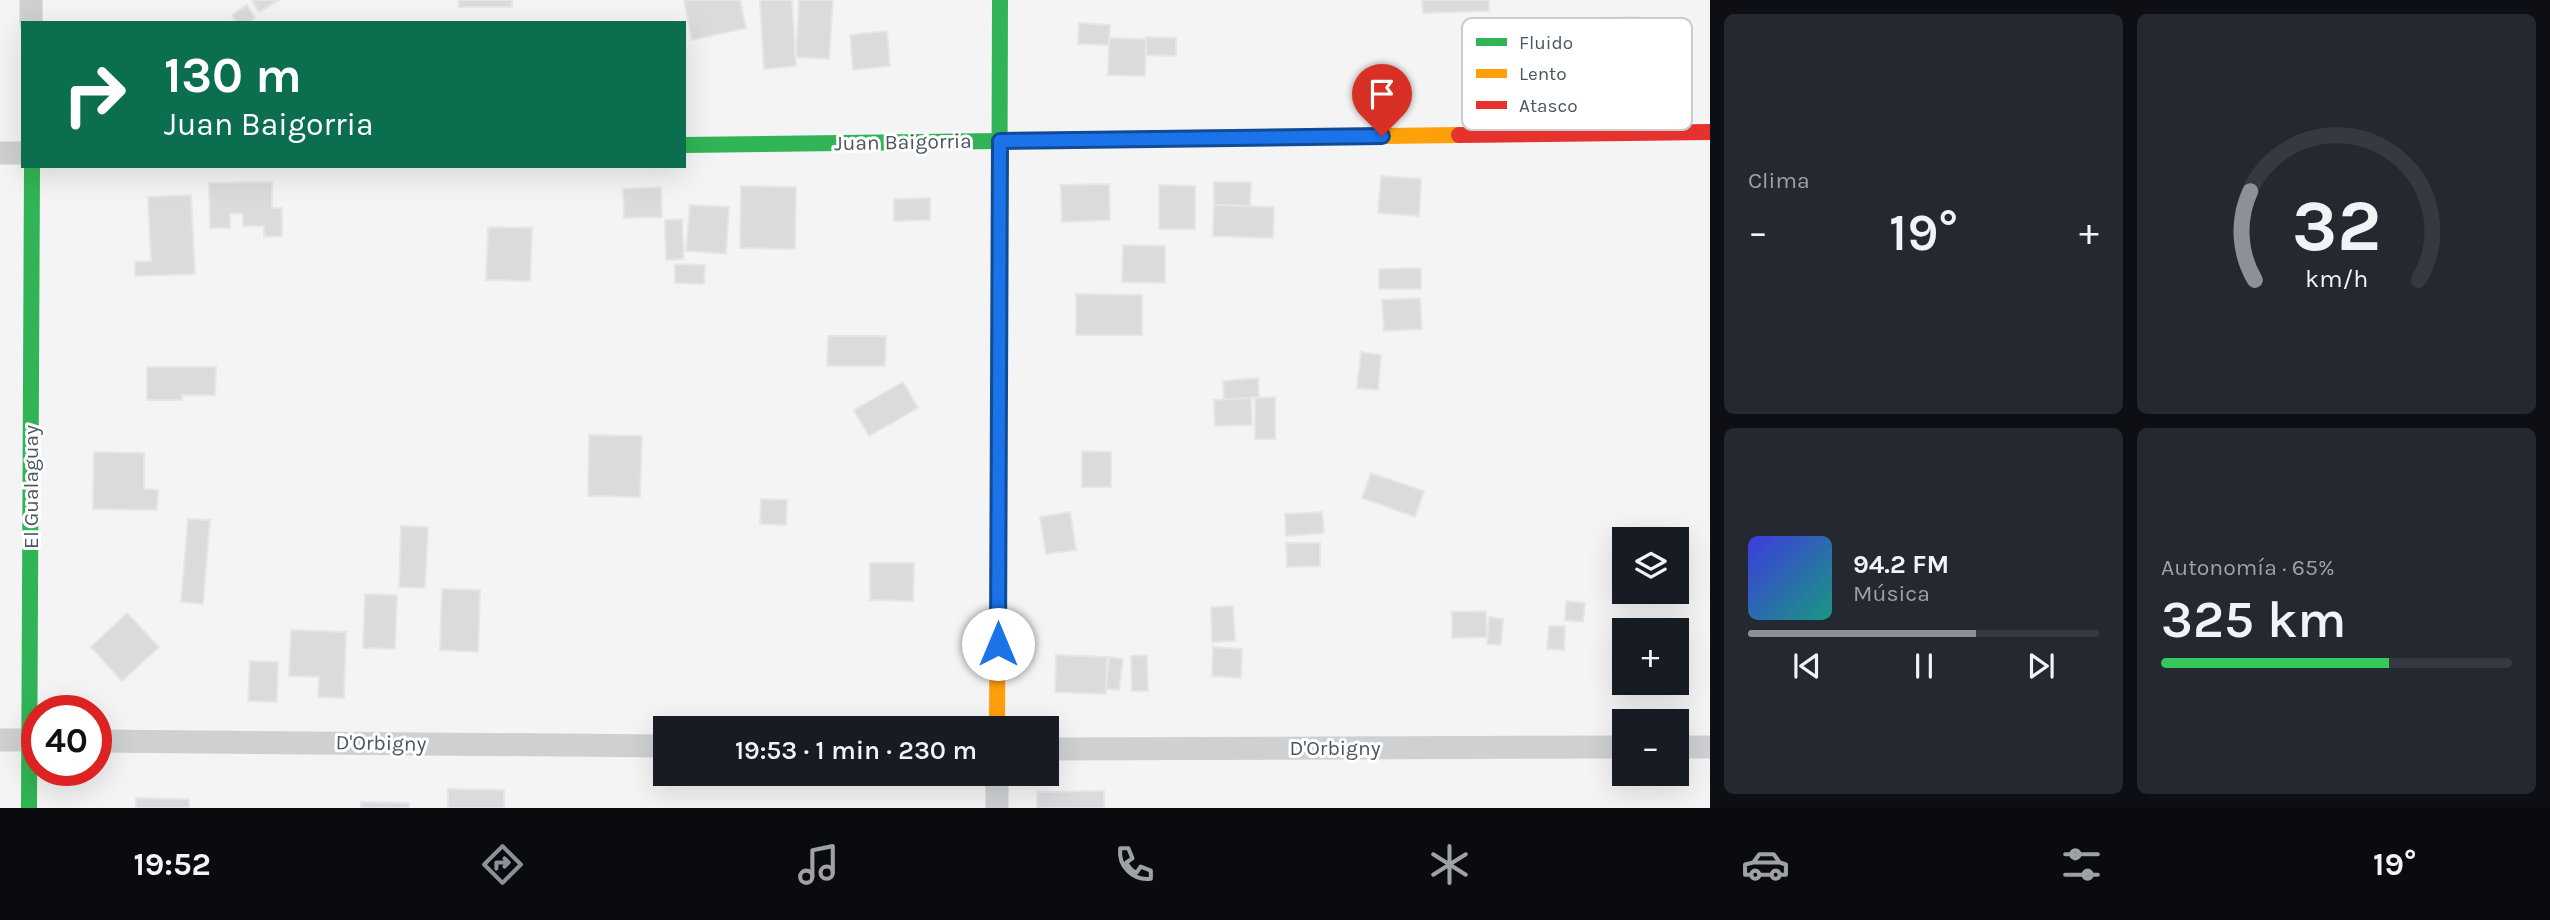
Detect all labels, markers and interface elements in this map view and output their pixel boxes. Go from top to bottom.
legend [1462,18,1692,130]
text: Fluido [1519,32,1573,54]
text: 130 m [164,47,302,104]
icon: right [49,49,140,140]
text: Lento [1519,63,1567,85]
pin [1352,64,1412,136]
icon: arrive [1363,75,1401,113]
text: Atasco [1519,95,1578,117]
text: Juan Baigorria [164,106,374,143]
street label: Juan Baigorria [834,129,972,155]
text: Clima [1748,167,1810,194]
text: 32 [2292,183,2381,268]
text: 19° [1889,202,1958,263]
text: − [1748,210,1768,255]
text: + [2079,210,2099,255]
text: km/h [2305,264,2368,293]
street label: El Gualaguay [19,425,43,549]
map controls [1612,527,1689,786]
button: layers [1612,527,1689,604]
text: 94.2 FM [1853,549,1949,580]
text: Autonomía · 65% [2161,554,2335,581]
text: Música [1853,580,1930,607]
text: 325 km [2161,589,2346,650]
position arrow [961,607,1035,681]
button: + [1612,618,1689,695]
icon: previous [1788,647,1826,685]
icon: pause [1905,647,1943,685]
icon: next [2022,647,2060,685]
speed limit sign: 40 [21,695,112,786]
button: − [1612,709,1689,786]
street label: D'Orbigny [335,730,427,756]
text: 19:53 · 1 min · 230 m [735,735,977,766]
street label: D'Orbigny [1290,736,1381,760]
icon: directions [478,840,527,889]
icon: music [794,840,843,889]
icon: phone [1110,840,1159,889]
icon: climate [1425,840,1474,889]
icon: car [1741,840,1790,889]
icon: filters [2057,840,2106,889]
text: 19:52 [133,846,211,883]
text: 19° [2373,846,2416,883]

